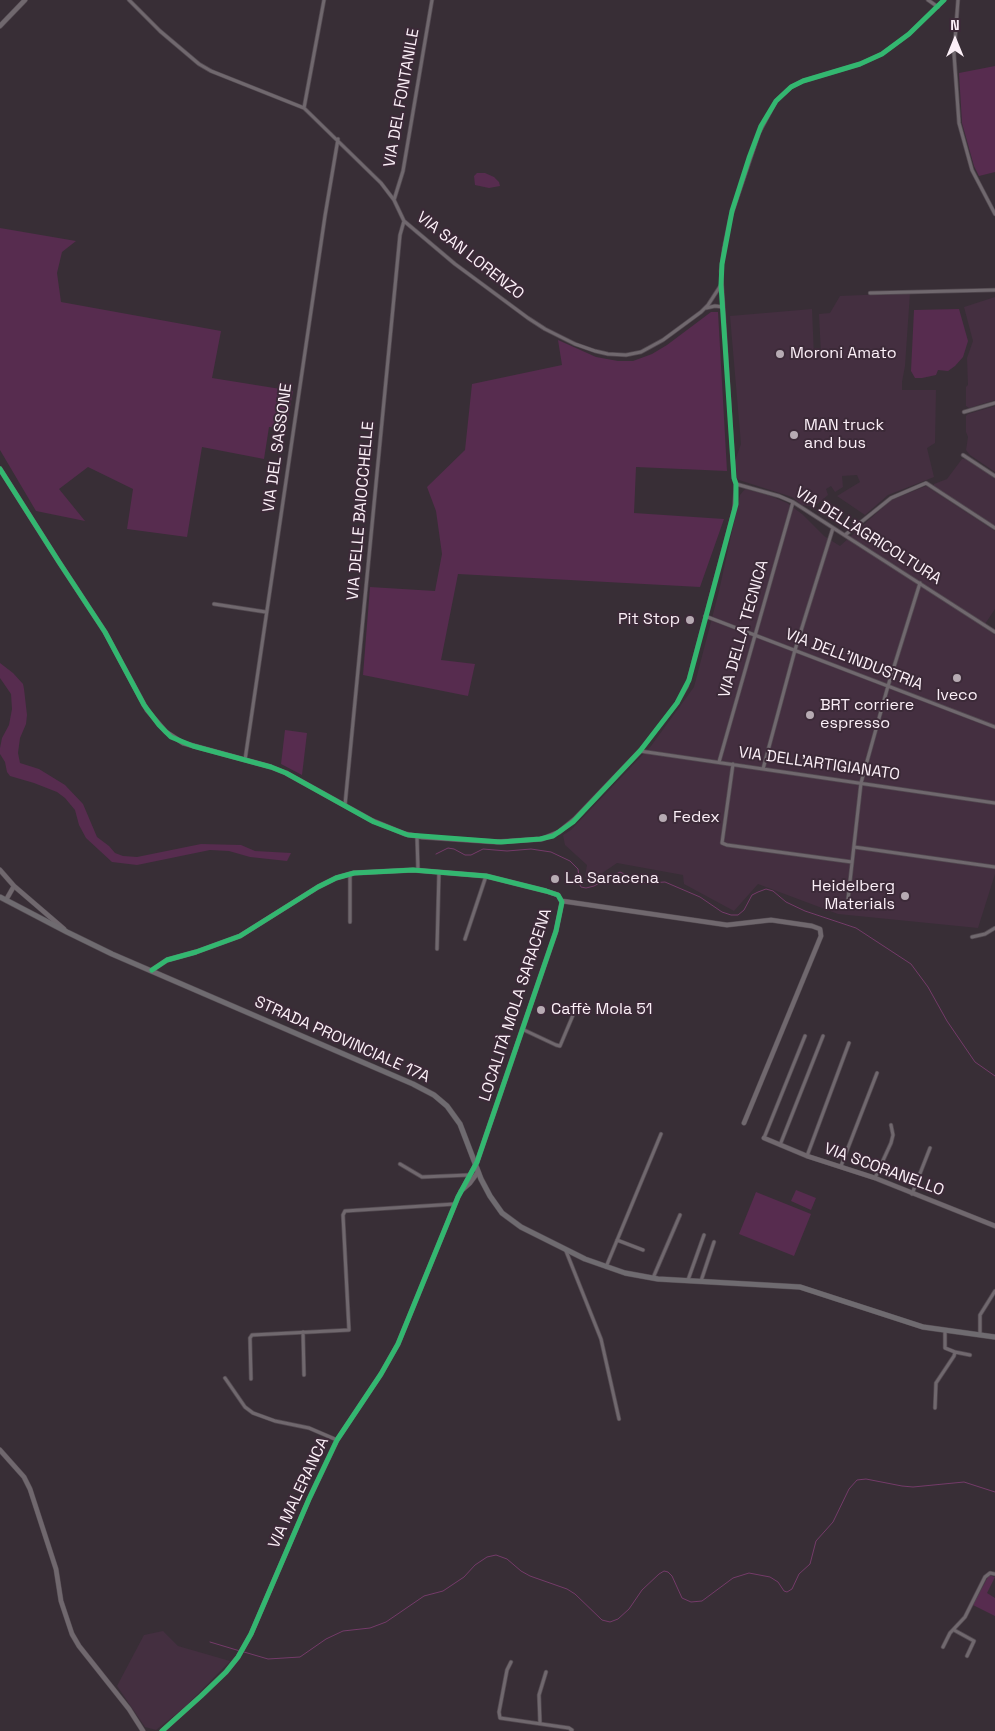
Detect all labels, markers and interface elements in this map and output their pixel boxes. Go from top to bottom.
north arrow [930,15,980,65]
text: N [950,16,960,34]
street label: VIA DEL FONTANILE [380,27,424,169]
street label: VIA SAN LORENZO [412,208,528,304]
place label: Moroni Amato [790,344,897,364]
marker: Moroni Amato [774,348,786,360]
street label: VIA DEL SASSONE [259,382,297,514]
place label: MAN truck and bus [804,416,884,454]
street label: VIA DELLE BAIOCCHELLE [344,421,378,601]
marker: MAN truck and bus [788,429,800,441]
street label: VIA DELL'AGRICOLTURA [791,483,945,589]
street label: VIA DELLA TECNICA [715,558,773,700]
place label: Pit Stop [618,610,680,630]
marker: Pit Stop [684,614,696,626]
street label: VIA DELL'INDUSTRIA [782,625,926,695]
marker: Iveco [951,672,963,684]
place label: Iveco [936,686,978,706]
place label: BRT corriere espresso [820,696,914,734]
marker: BRT corriere espresso [804,709,816,721]
street label: VIA DELL'ARTIGIANATO [737,743,901,785]
place label: Fedex [673,808,720,828]
marker: Fedex [657,812,669,824]
place label: La Saracena [565,869,659,889]
marker: La Saracena [549,873,561,885]
place label: Heidelberg Materials [812,877,895,915]
marker: Heidelberg Materials [899,890,911,902]
street label: LOCALITÀ MOLA SARACENA [476,906,556,1104]
street label: STRADA PROVINCIALE 17A [251,993,433,1087]
place label: Caffè Mola 51 [551,1000,652,1020]
marker: Caffè Mola 51 [535,1004,547,1016]
street label: VIA SCORANELLO [821,1139,947,1201]
street label: VIA MALERANCA [265,1434,333,1552]

